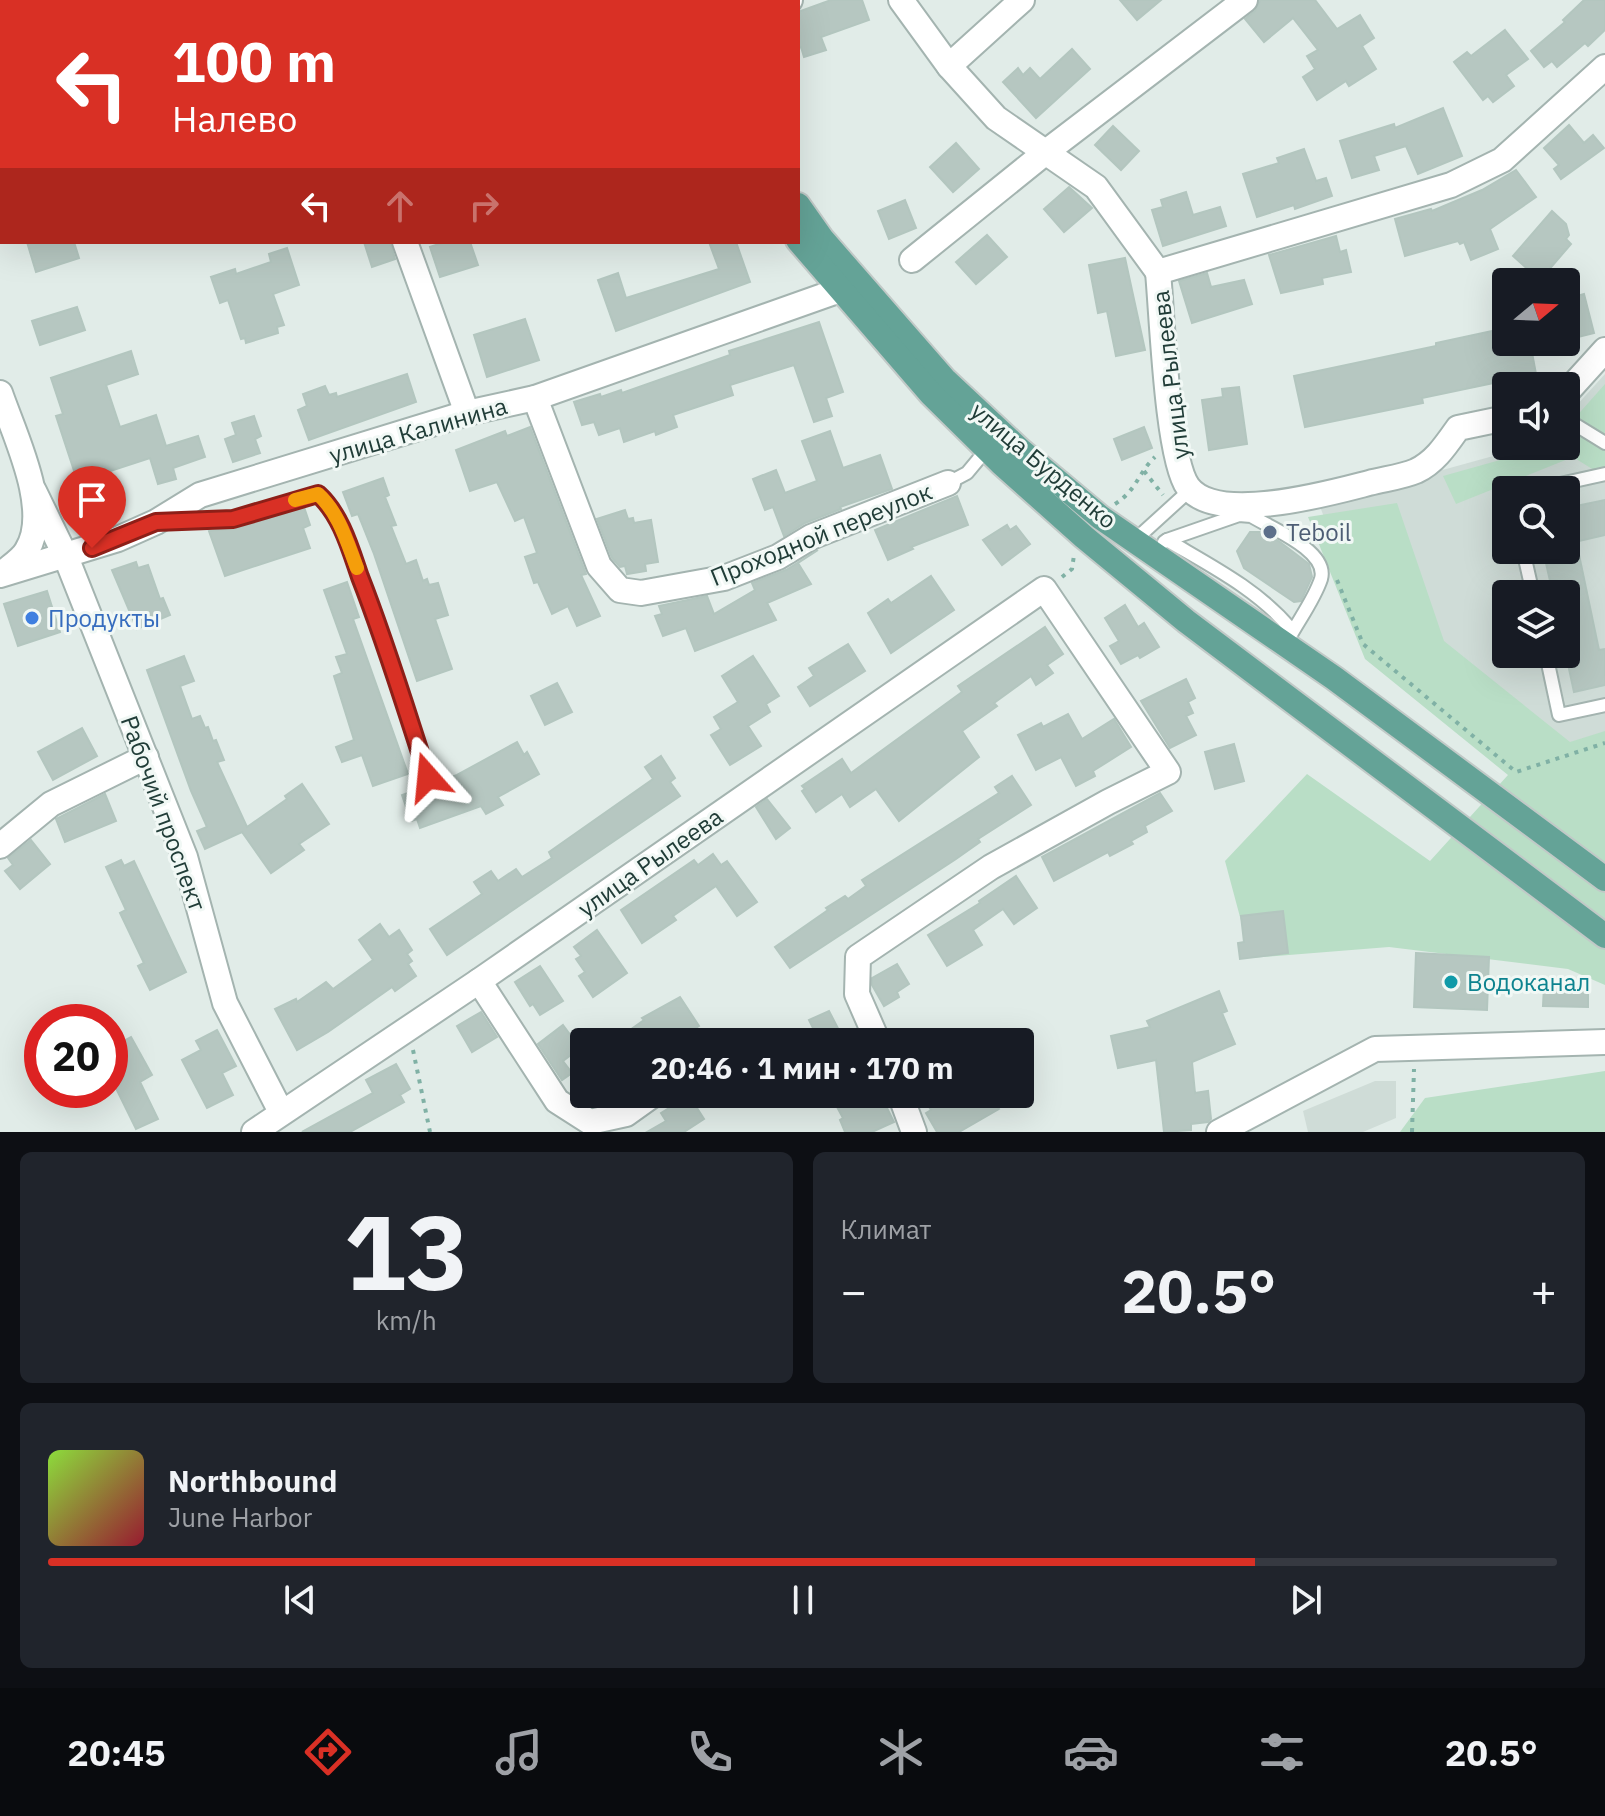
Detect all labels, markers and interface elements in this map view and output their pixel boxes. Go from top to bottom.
text: 100 m [172,25,336,97]
icon: left [40,32,144,136]
text: Налево [172,95,297,142]
icon: left [294,184,338,228]
icon: ahead [378,184,422,228]
icon: right [462,184,506,228]
north arrow [1492,268,1580,356]
map controls [1492,268,1580,668]
street label: улица Рылеева [1144,288,1196,461]
button: sound [1492,372,1580,460]
street label: улица Калинина [325,389,511,471]
street label: улица Бурденко [964,395,1124,535]
pin [58,466,126,548]
street label: Проходной переулок [705,475,937,593]
button: search [1492,476,1580,564]
icon: arrive [70,478,114,522]
place label: Teboil [1286,516,1351,548]
marker: Teboil [1261,523,1279,541]
button: layers [1492,580,1580,668]
place label: Продукты [48,602,160,634]
marker: Продукты [23,609,41,627]
street label: Рабочий проспект [114,711,214,915]
position arrow [386,735,470,819]
street label: улица Рылеева [571,800,729,924]
place label: Водоканал [1467,966,1590,998]
marker: Водоканал [1442,973,1460,991]
speed limit sign: 20 [24,1004,128,1108]
text: 20:46 · 1 мин · 170 m [650,1048,954,1087]
text: 13 [344,1183,469,1319]
text: Климат [841,1212,932,1246]
text: 20.5° [1121,1251,1276,1330]
text: − [841,1262,867,1319]
text: + [1531,1262,1557,1319]
text: km/h [376,1303,437,1337]
text: Northbound [168,1461,337,1500]
text: June Harbor [168,1500,312,1534]
icon: previous [278,1578,322,1622]
icon: pause [781,1578,825,1622]
icon: next [1284,1578,1328,1622]
icon: directions [300,1724,356,1780]
icon: music [491,1724,547,1780]
icon: phone [682,1724,738,1780]
icon: climate [873,1724,929,1780]
icon: car [1063,1724,1119,1780]
icon: filters [1254,1724,1310,1780]
text: 20:45 [67,1729,166,1776]
text: 20.5° [1445,1729,1538,1776]

